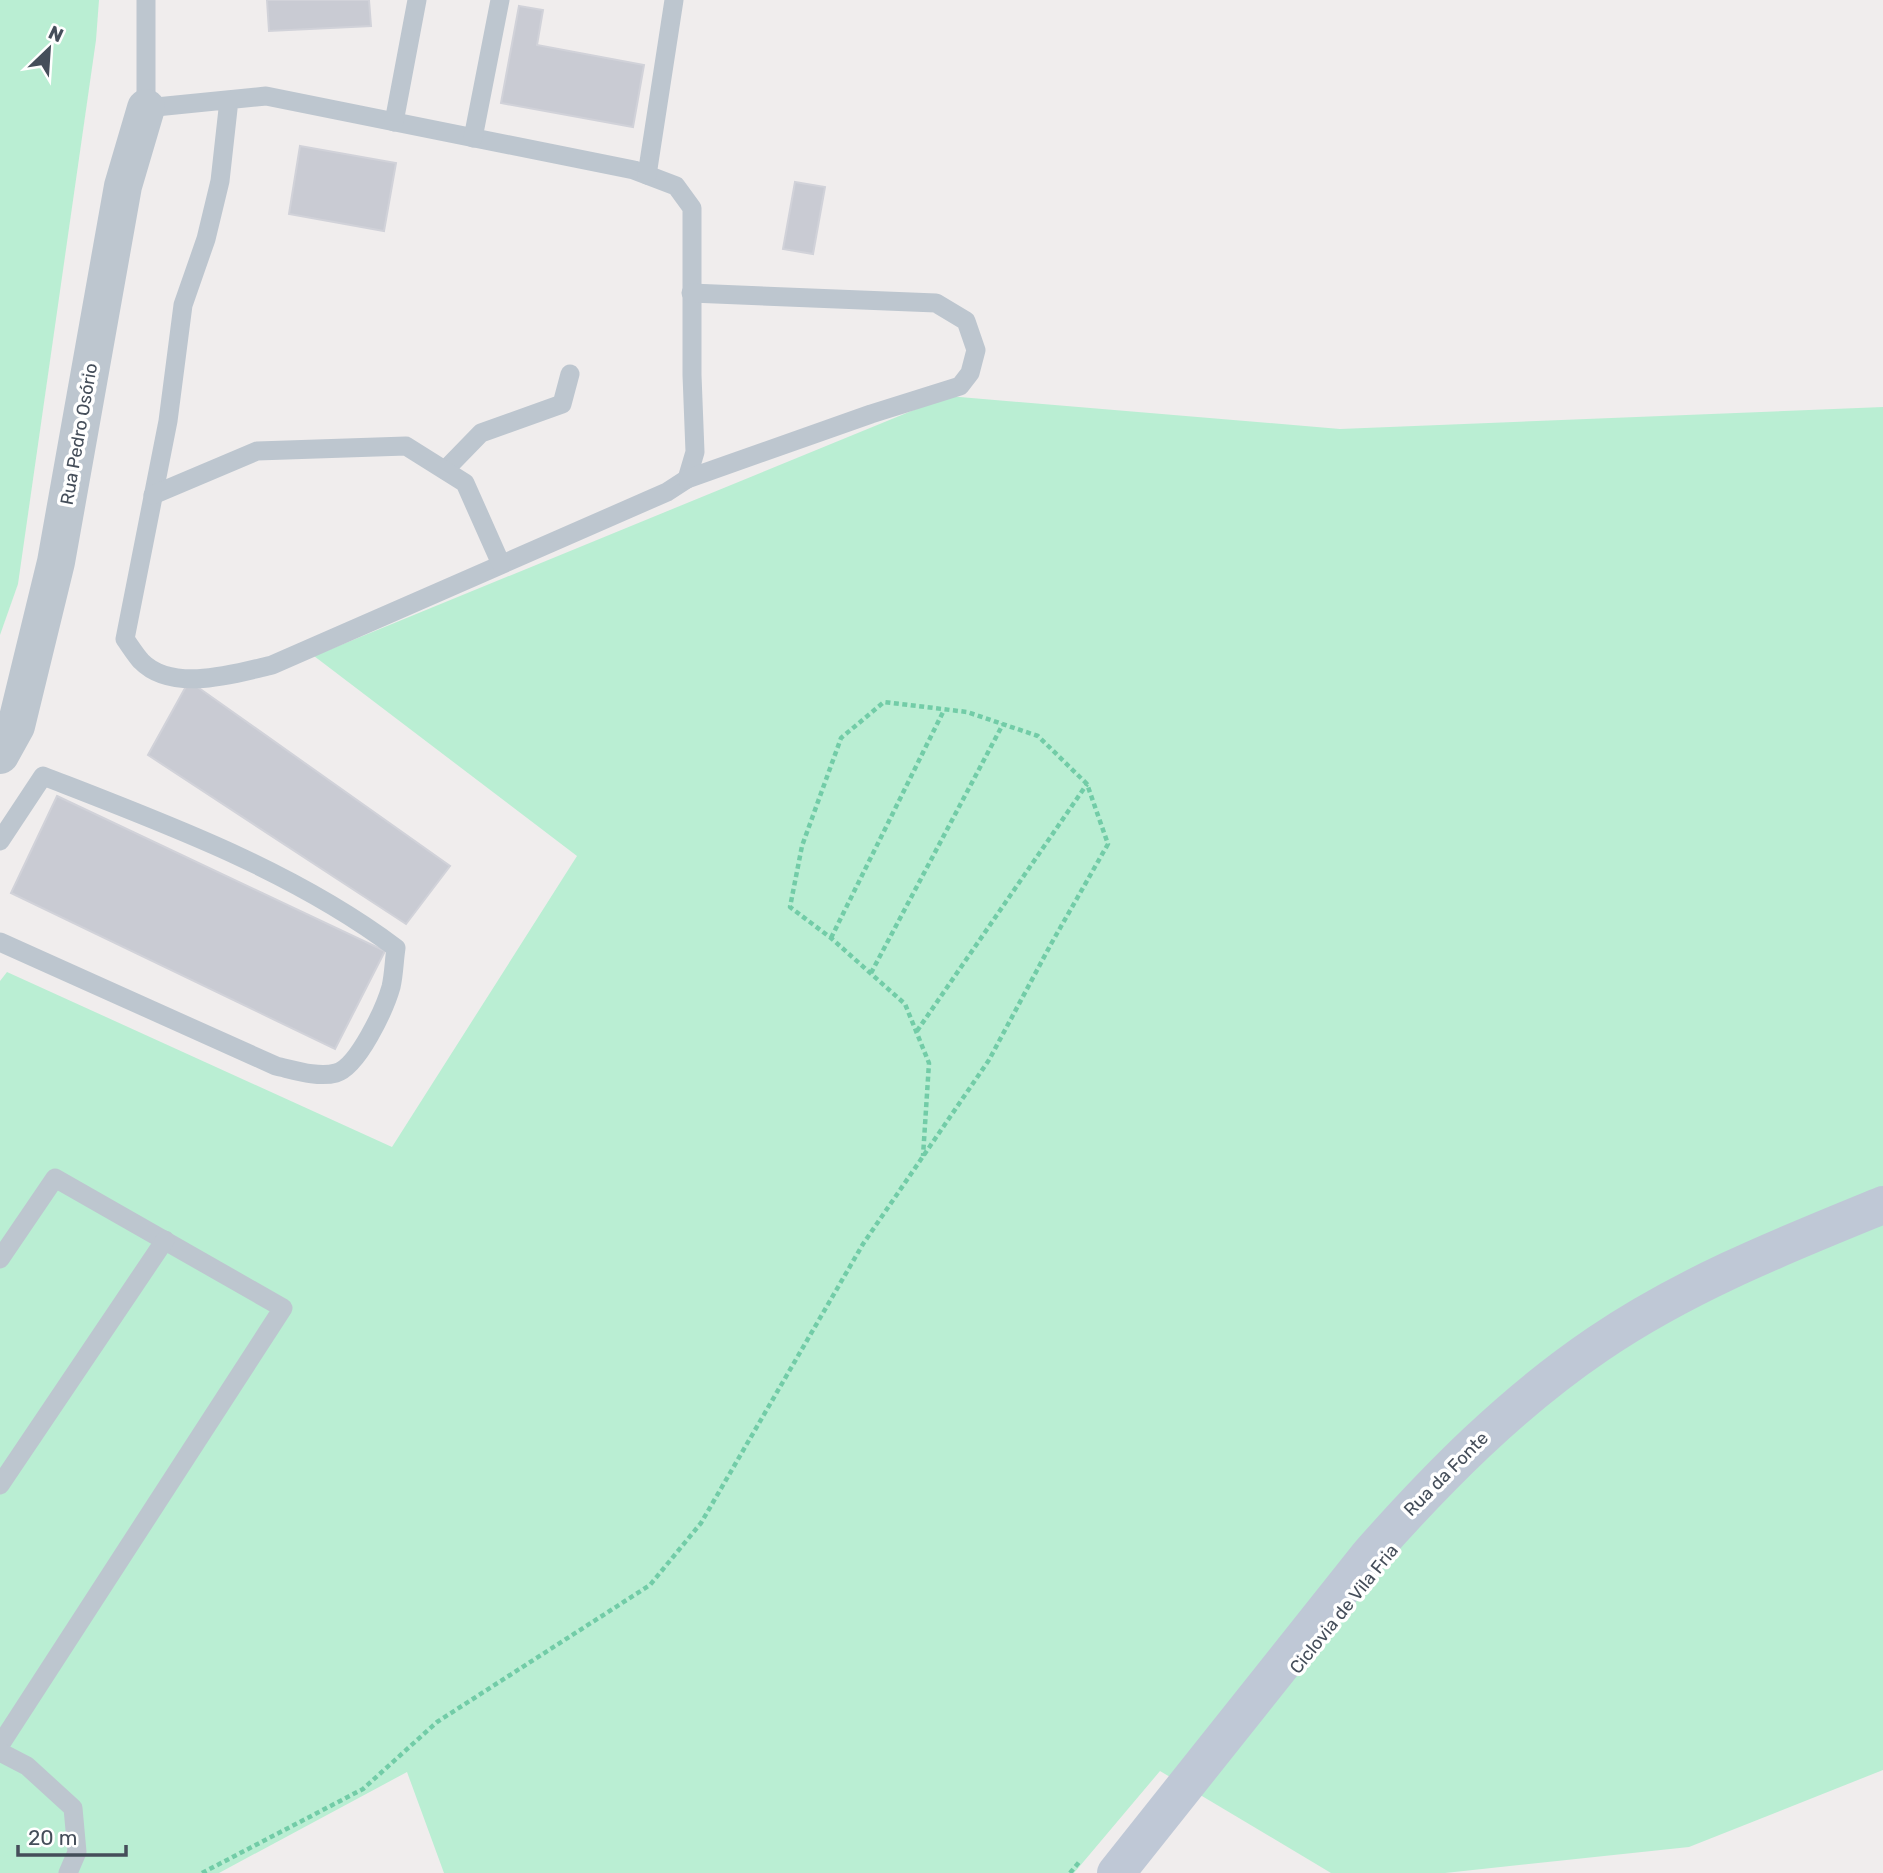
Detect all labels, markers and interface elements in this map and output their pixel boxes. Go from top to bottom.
north arrow [14,14,84,84]
text: N [45,21,67,47]
street label: Rua Pedro Osório [56,361,102,507]
street label: Rua da Fonte [1399,1427,1493,1521]
street label: Ciclovia de Vila Fria [1285,1540,1403,1678]
scale bar [18,1814,126,1858]
text: 20 m [28,1825,77,1850]

